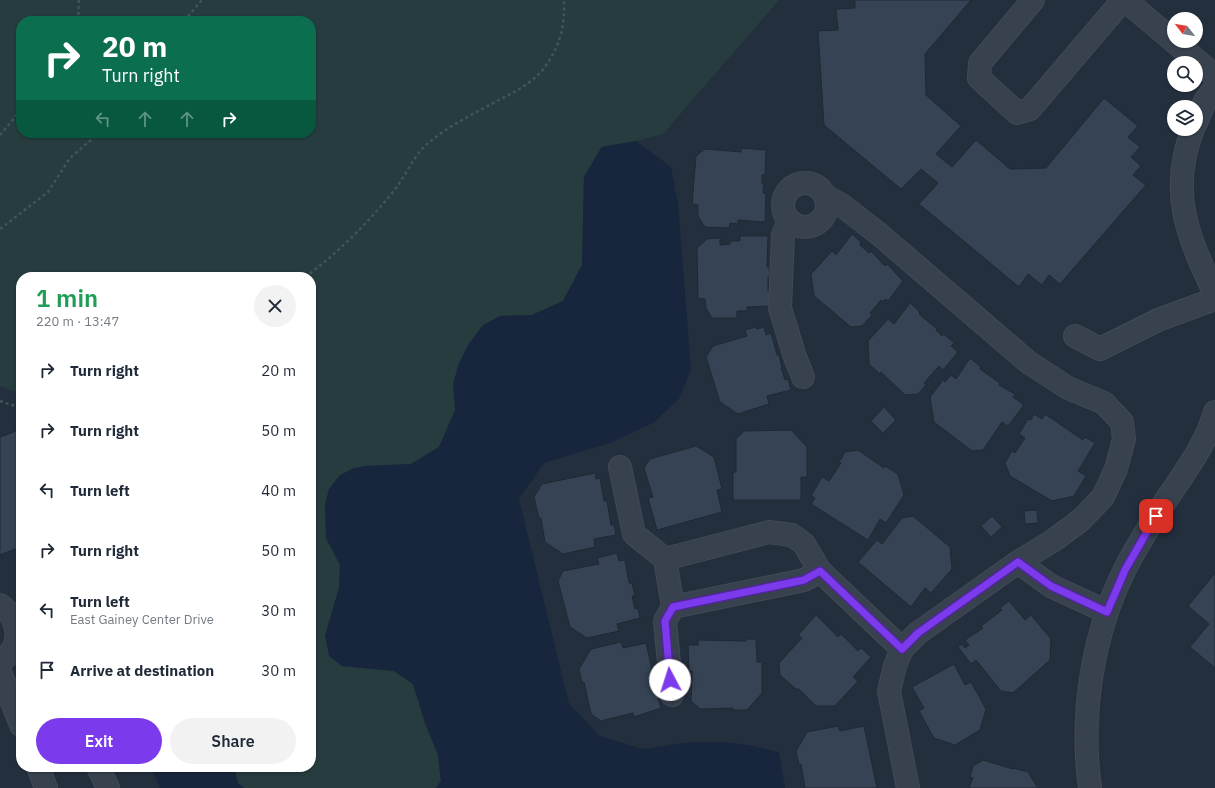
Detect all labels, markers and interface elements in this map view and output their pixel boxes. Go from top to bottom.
north arrow [1167,12,1203,48]
map controls [1167,12,1203,136]
text: 20 m [102,28,167,65]
icon: right [36,32,88,84]
button: search [1167,56,1203,92]
text: Turn right [102,64,180,87]
button: layers [1167,100,1203,136]
icon: left [92,108,114,130]
icon: ahead [134,108,156,130]
icon: ahead [176,108,198,130]
icon: right [218,108,240,130]
text: 1 min [36,282,98,314]
button: close [254,285,296,327]
text: 220 m · 13:47 [36,313,119,330]
icon: right [36,359,58,381]
text: Turn right [70,361,139,380]
text: 20 m [261,361,296,380]
icon: right [36,419,58,441]
text: Turn right [70,421,139,440]
text: 50 m [261,421,296,440]
icon: left [36,479,58,501]
text: Turn left [70,481,130,500]
text: 40 m [261,481,296,500]
pin [1139,499,1173,533]
icon: arrive [1145,505,1167,527]
icon: right [36,539,58,561]
text: Turn right [70,541,139,560]
text: 50 m [261,541,296,560]
text: Turn left [70,592,130,611]
icon: left [36,599,58,621]
text: 30 m [261,601,296,620]
text: East Gainey Center Drive [70,611,214,628]
icon: arrive [36,659,58,681]
position arrow [649,659,691,701]
text: Arrive at destination [70,661,214,680]
text: 30 m [261,661,296,680]
button: Exit [36,718,162,764]
button: Share [170,718,296,764]

